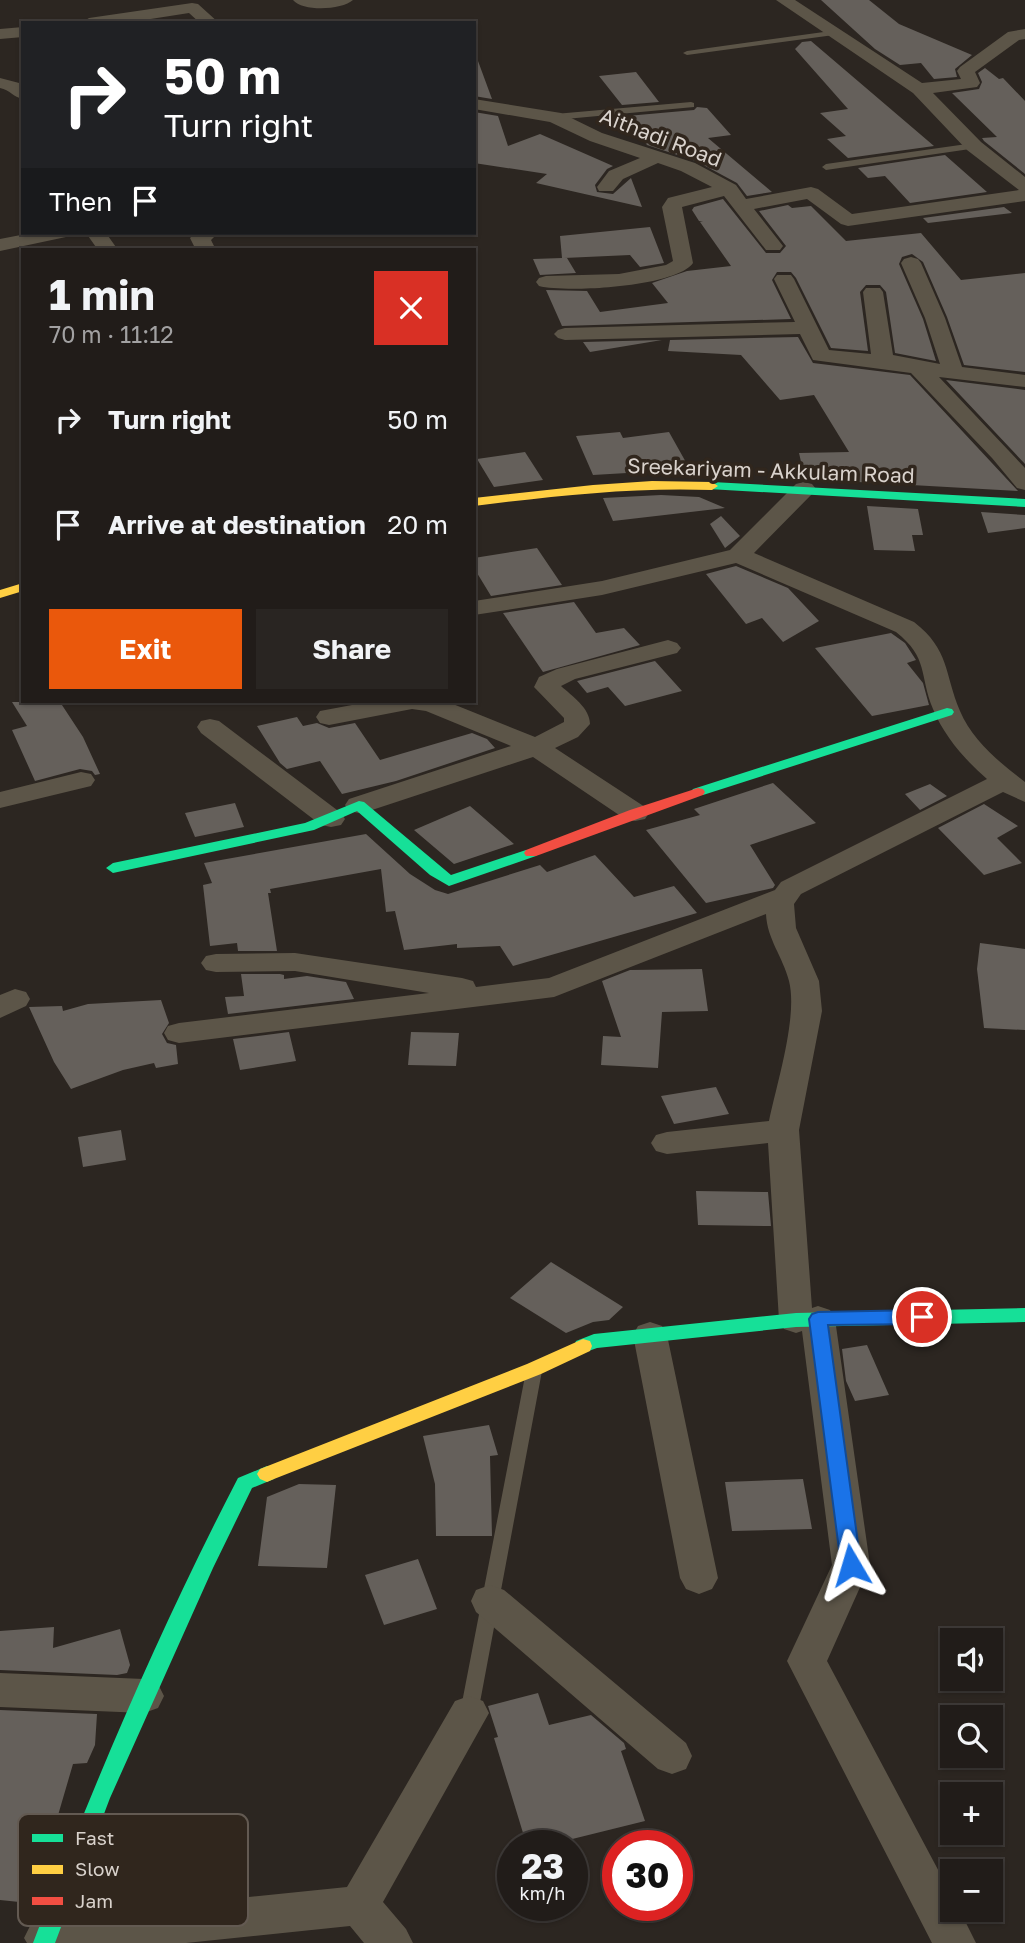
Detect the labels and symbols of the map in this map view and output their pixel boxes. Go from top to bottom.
street label: Aithadi Road [597,102,725,172]
street label: Sreekariyam - Akkulam Road [627,452,915,488]
pin [892,1287,952,1347]
position arrow [814,1528,888,1602]
legend [18,1814,248,1926]
text: Fast [75,1826,114,1849]
speed limit sign: 30 [602,1830,693,1921]
text: Slow [75,1857,120,1880]
text: Jam [75,1889,113,1912]

